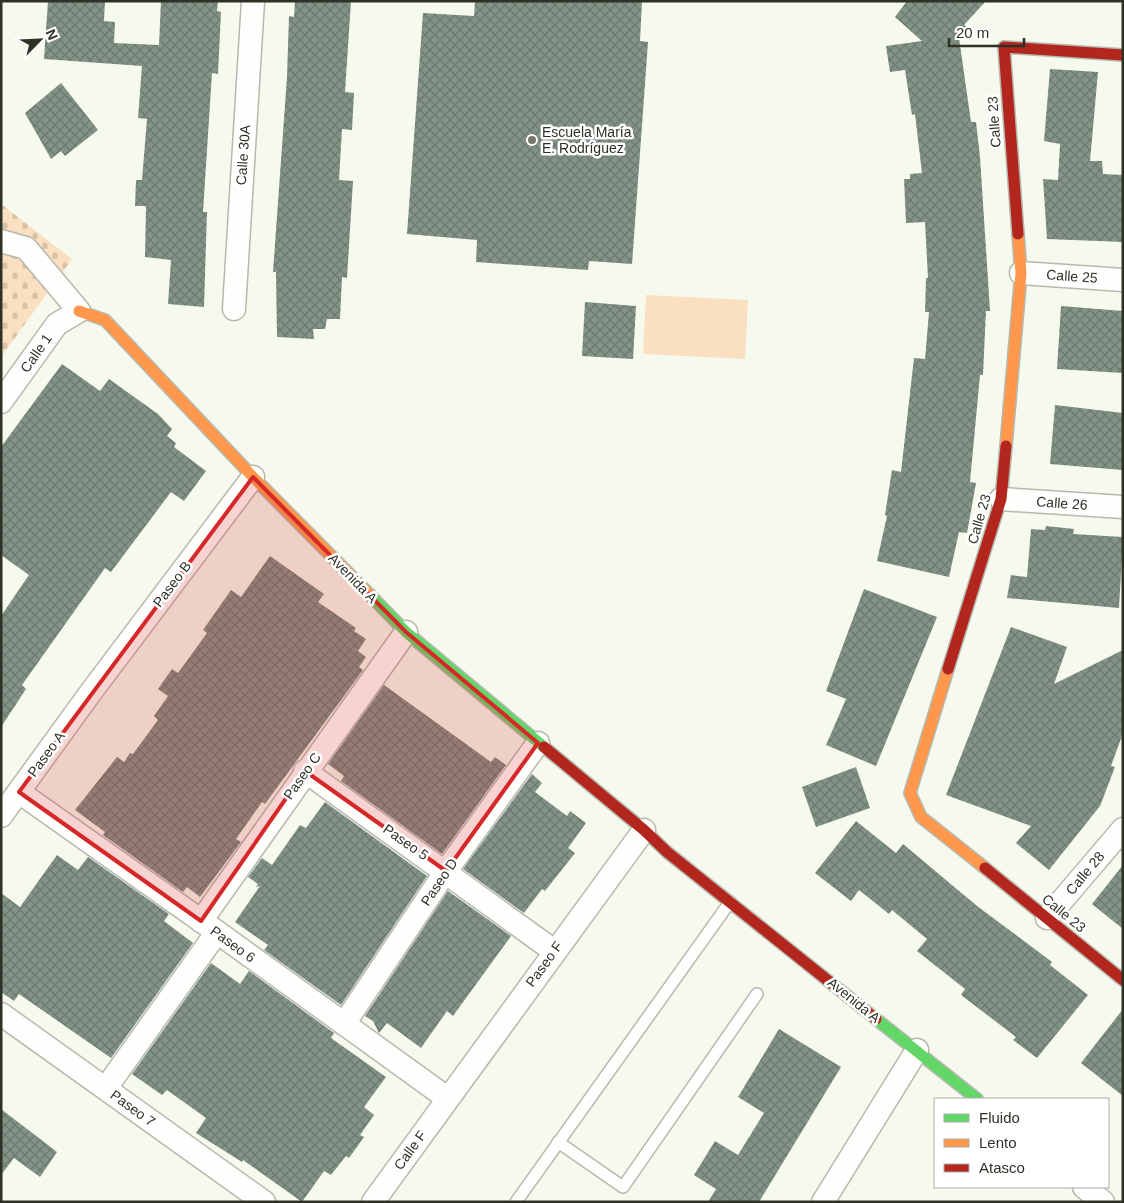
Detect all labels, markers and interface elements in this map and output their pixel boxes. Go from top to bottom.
north arrow [15,15,65,65]
scale bar [949,15,1024,47]
text: 20 m [956,24,989,41]
text: N [43,27,61,43]
street label: Calle 23 [984,96,1004,148]
street label: Calle 30A [233,124,253,186]
place label: Escuela María E. Rodríguez [542,124,632,156]
marker: Escuela María E. Rodríguez [526,134,538,146]
street label: Calle 25 [1046,266,1098,286]
street label: Calle 1 [17,330,55,375]
street label: Calle 23 [964,492,994,546]
street label: Calle 26 [1036,493,1088,513]
street label: Avenida A [325,550,381,607]
street label: Paseo B [150,558,194,610]
street label: Paseo A [24,728,68,780]
street label: Paseo C [280,749,324,803]
street label: Paseo 5 [380,821,432,863]
street label: Calle 28 [1062,848,1108,898]
street label: Paseo D [417,855,461,909]
street label: Calle 23 [1039,891,1089,936]
street label: Paseo 6 [208,922,259,966]
street label: Paseo F [522,938,566,990]
street label: Avenida A [825,974,884,1026]
street label: Paseo 7 [108,1086,159,1130]
legend [934,1098,1109,1188]
text: Fluido [979,1109,1020,1126]
street label: Calle F [390,1127,430,1173]
text: Lento [979,1134,1017,1151]
text: Atasco [979,1159,1025,1176]

